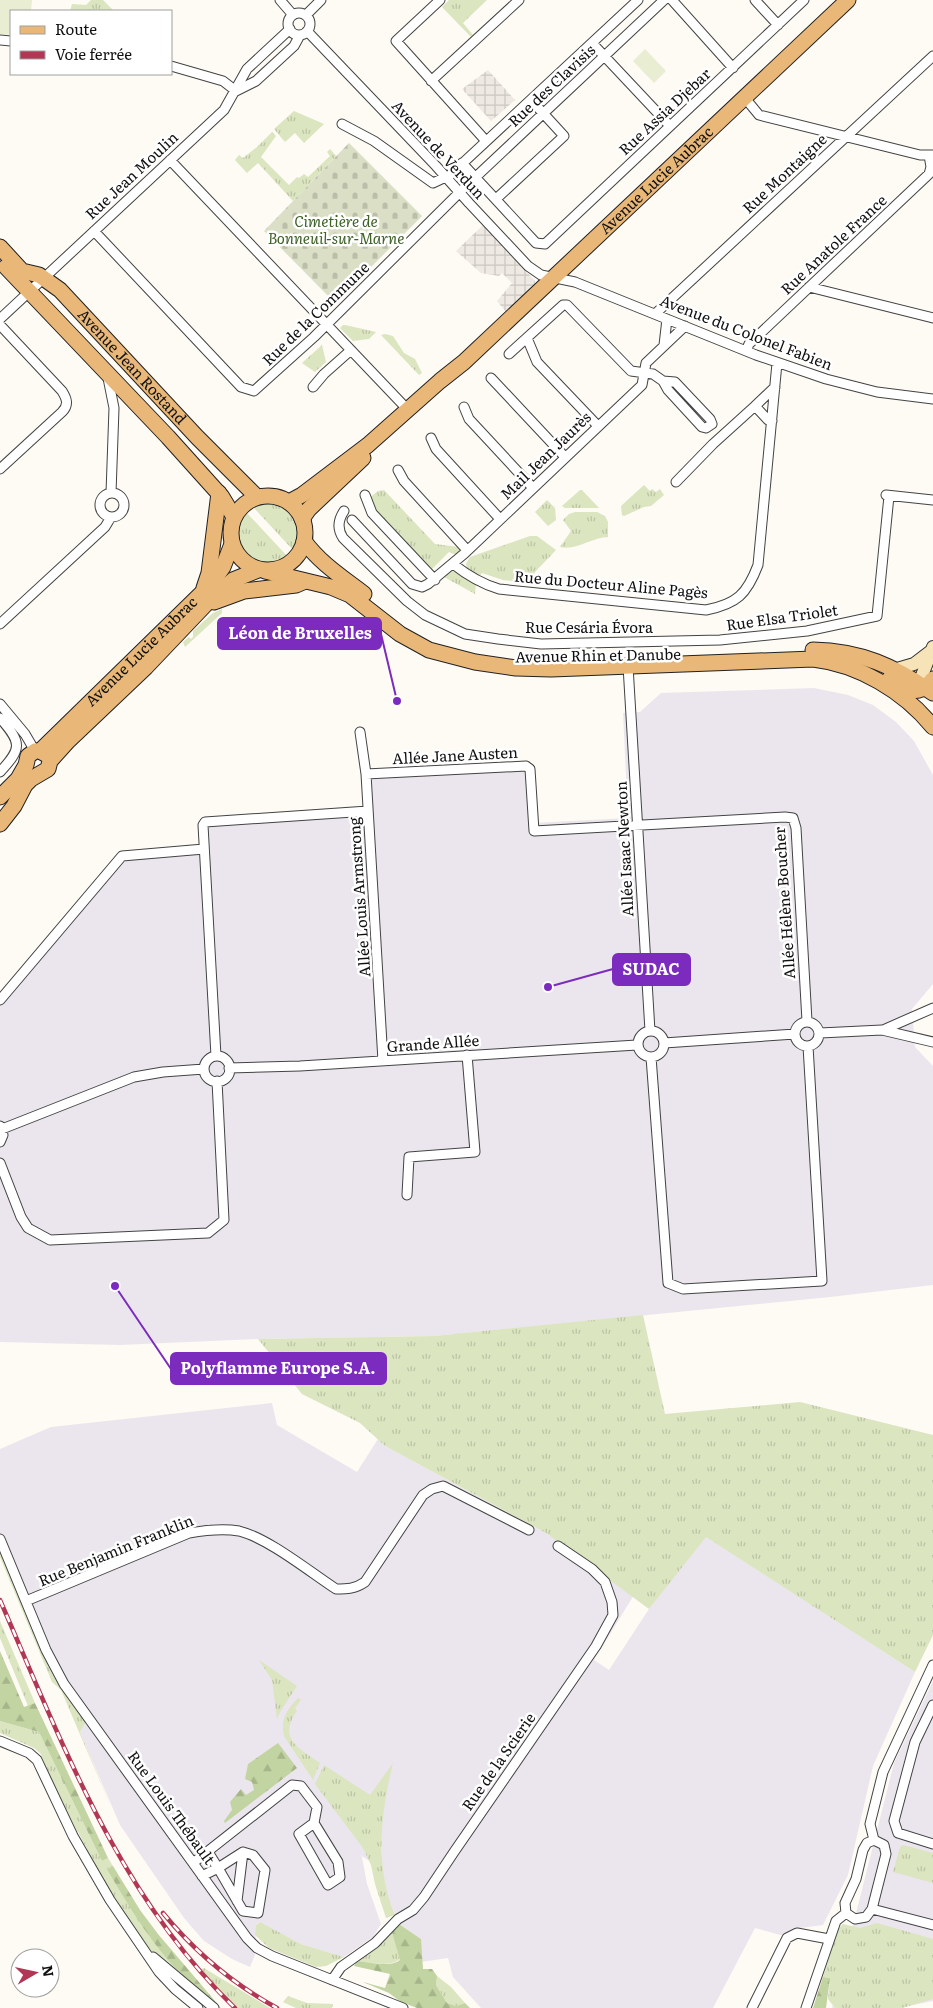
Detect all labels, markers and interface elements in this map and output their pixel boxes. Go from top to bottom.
legend [10,10,172,75]
text: Route [55,17,97,40]
street label: Rue des Clavisis [502,38,600,132]
text: Voie ferrée [55,42,132,65]
street label: Rue Assia Djebar [613,62,715,160]
street label: Avenue de Verdun [387,94,491,204]
street label: Avenue Lucie Aubrac [593,120,718,239]
street label: Rue Jean Moulin [79,126,183,224]
street label: Rue Montaigne [737,127,832,218]
street label: Rue Anatole France [775,188,891,299]
park label: Cimetière de Bonneuil-sur-Marne [268,209,404,249]
street label: Rue de la Commune [256,255,374,370]
street label: Avenue du Colonel Fabien [657,288,836,375]
street label: Avenue Jean Rostand [73,303,193,429]
street label: Mail Jean Jaurès [494,405,596,504]
street label: Rue du Docteur Aline Pagès [513,564,709,603]
street label: Avenue Lucie Aubrac [79,590,202,711]
street label: Rue Elsa Triolet [724,597,839,636]
street label: Rue Cesária Évora [525,615,654,638]
callout: Léon de Bruxelles [218,618,381,649]
text: Léon de Bruxelles [228,620,372,644]
street label: Avenue Rhin et Danube [515,642,681,667]
street label: Allée Jane Austen [391,740,518,769]
street label: Allée Isaac Newton [608,781,639,918]
street label: Allée Louis Armstrong [341,816,376,978]
street label: Allée Hélène Boucher [767,826,800,980]
callout: SUDAC [613,954,690,985]
text: SUDAC [622,956,680,980]
street label: Grande Allée [386,1028,480,1057]
callout: Polyflamme Europe S.A. [171,1353,386,1384]
text: Polyflamme Europe S.A. [180,1355,376,1379]
street label: Rue Benjamin Franklin [34,1508,197,1591]
street label: Rue de la Scierie [455,1707,540,1815]
street label: Rue Louis Thébault [123,1745,222,1869]
north arrow [10,1948,60,1998]
text: N [38,1963,60,1978]

